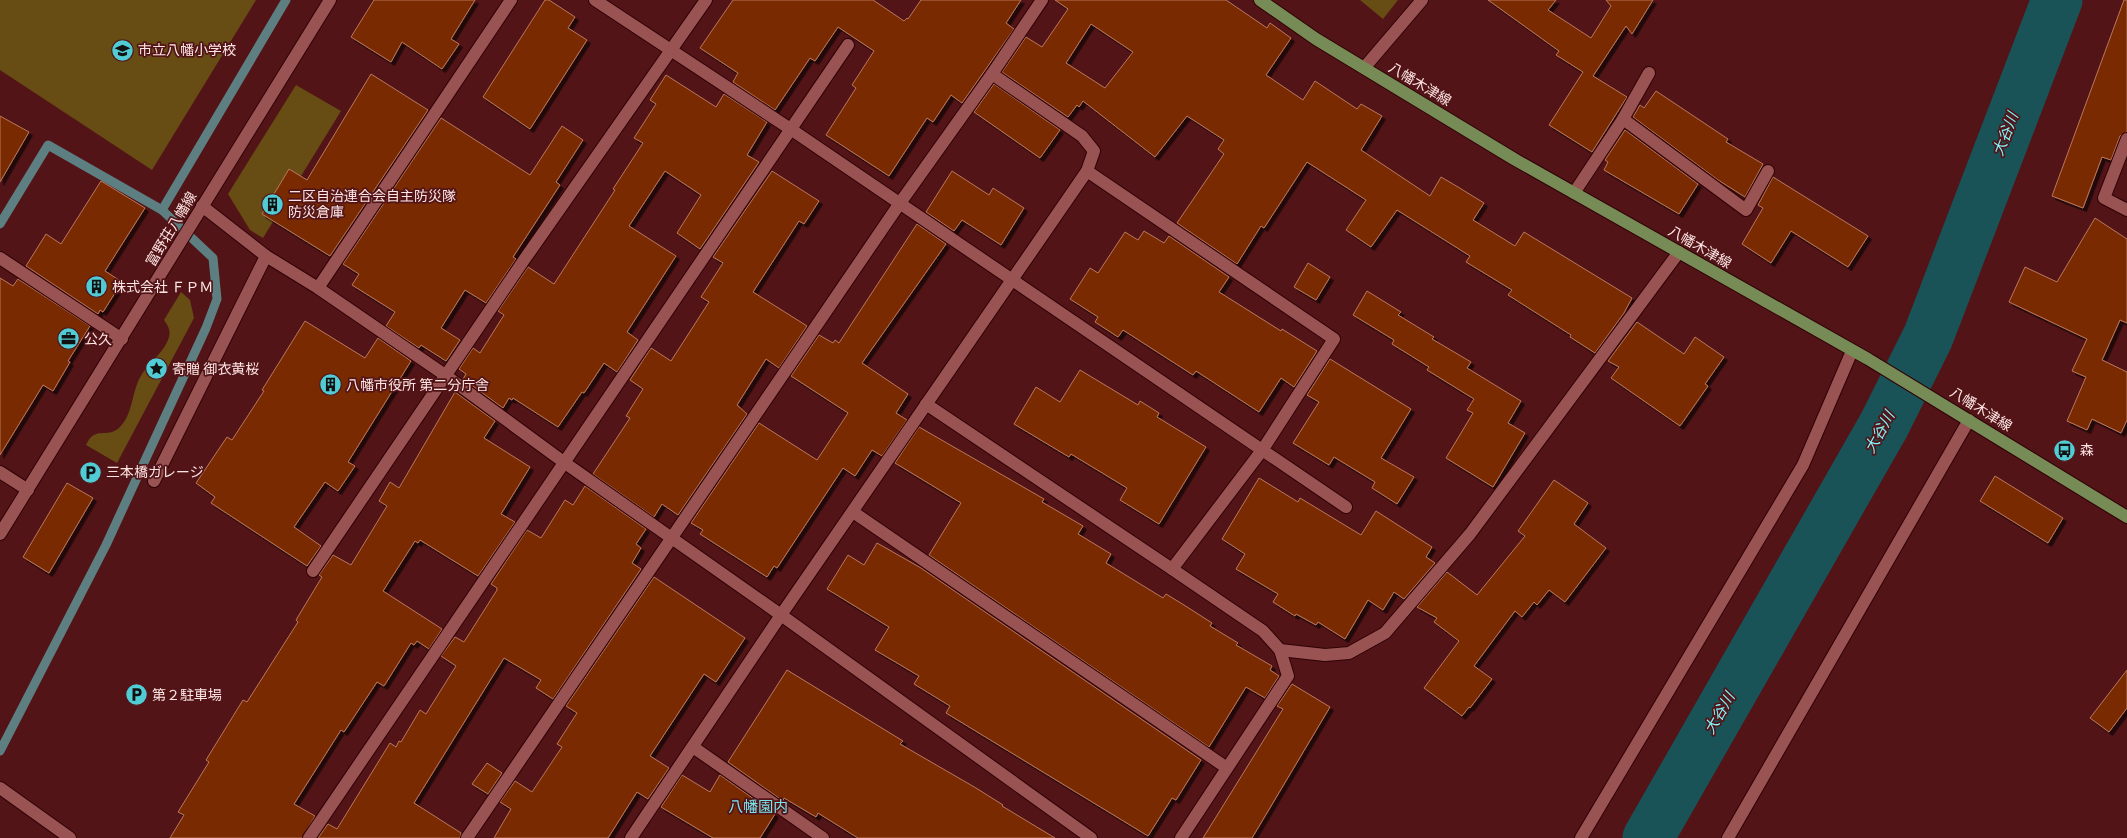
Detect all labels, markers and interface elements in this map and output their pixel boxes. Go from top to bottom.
school or university icon: 市立八幡小学校 [109,37,135,63]
place label: 市立八幡小学校 [138,42,236,58]
street label: 八幡木津線 [1386,59,1454,109]
water label: 大谷川 [1989,108,2022,158]
place label: 二区自治連合会自主防災隊 防災倉庫 [288,188,456,220]
street label: 富野荘八幡線 [143,189,199,269]
building icon: 二区自治連合会自主防災隊 防災倉庫 [260,191,286,217]
street label: 八幡木津線 [1666,223,1734,271]
building icon: 株式会社 ＦＰＭ [84,274,110,300]
place label: 株式会社 ＦＰＭ [112,279,213,295]
office icon: 公久 [56,326,82,352]
place label: 公久 [84,331,112,347]
place icon: 寄贈 御衣黄桜 [143,356,169,382]
place label: 寄贈 御衣黄桜 [172,361,259,377]
building icon: 八幡市役所 第二分庁舎 [318,372,344,398]
place label: 八幡市役所 第二分庁舎 [346,377,489,393]
street label: 八幡木津線 [1947,384,2015,434]
water label: 大谷川 [1861,406,1898,456]
bus stop icon: 森 [2051,437,2077,463]
place label: 森 [2080,442,2094,458]
parking icon: 三本橋ガレージ [77,459,103,485]
place label: 三本橋ガレージ [106,464,204,480]
parking icon: 第２駐車場 [123,682,149,708]
place label: 第２駐車場 [152,687,222,703]
water label: 大谷川 [1700,688,1739,737]
district label: 八幡園内 [728,798,788,815]

